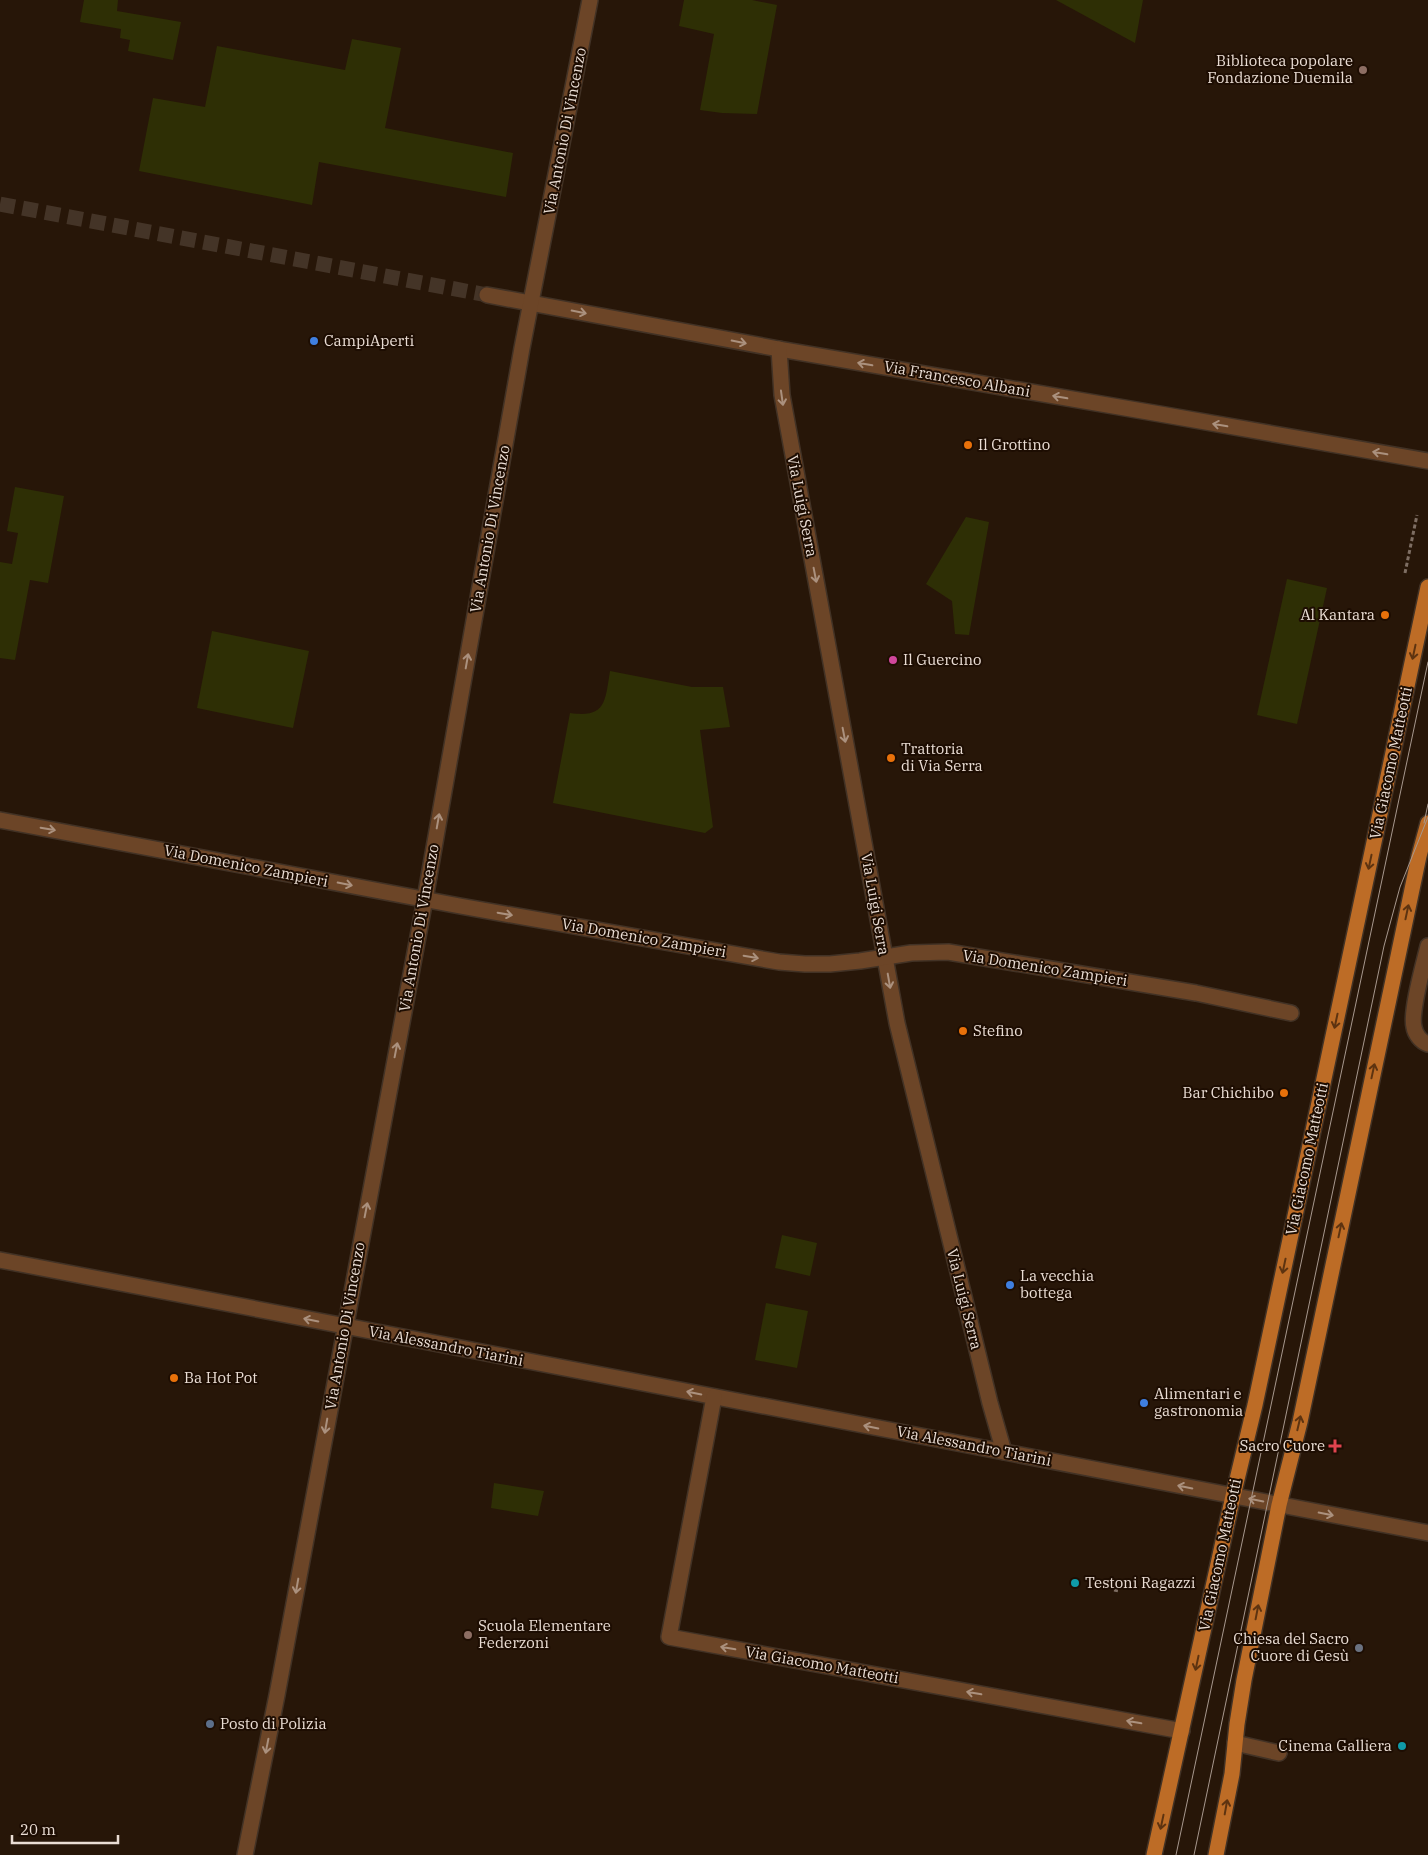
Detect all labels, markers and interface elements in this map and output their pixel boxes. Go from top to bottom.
street label: Via Antonio Di Vincenzo [539,46,590,216]
place label: Biblioteca popolare Fondazione Duemila [1207,51,1353,87]
marker: Biblioteca popolare Fondazione Duemila [1357,64,1369,76]
one-way arrow [571,307,587,317]
place label: CampiAperti [324,331,415,350]
marker: CampiAperti [308,335,320,347]
one-way arrow [731,337,747,347]
street label: Via Francesco Albani [882,356,1032,401]
one-way arrow [857,358,873,368]
one-way arrow [778,390,788,406]
one-way arrow [1052,391,1068,401]
one-way arrow [1212,419,1228,429]
place label: Il Grottino [978,435,1050,454]
marker: Il Grottino [962,439,974,451]
street label: Via Antonio Di Vincenzo [465,444,514,614]
one-way arrow [1372,447,1388,457]
street label: Via Luigi Serra [783,453,822,559]
one-way arrow [810,567,820,583]
place label: Al Kantara [1300,605,1375,624]
marker: Al Kantara [1379,609,1391,621]
one-way arrow [1409,643,1419,659]
place label: Il Guercino [903,650,981,669]
one-way arrow [462,654,472,670]
marker: Il Guercino [887,654,899,666]
street label: Via Giacomo Matteotti [1365,685,1416,841]
one-way arrow [840,726,850,742]
place label: Trattoria di Via Serra [901,739,983,775]
marker: Trattoria di Via Serra [885,752,897,764]
one-way arrow [434,814,444,830]
one-way arrow [40,824,56,834]
street label: Via Domenico Zampieri [162,840,330,891]
street label: Via Antonio Di Vincenzo [394,843,443,1013]
street label: Via Luigi Serra [857,851,894,957]
one-way arrow [1365,854,1374,870]
one-way arrow [337,880,353,890]
one-way arrow [1403,905,1412,921]
one-way arrow [497,909,513,919]
street label: Via Domenico Zampieri [560,914,728,961]
street label: Via Domenico Zampieri [961,945,1129,990]
one-way arrow [743,953,759,963]
one-way arrow [885,972,895,988]
one-way arrow [1331,1013,1340,1029]
place label: Stefino [973,1021,1023,1040]
marker: Stefino [957,1025,969,1037]
one-way arrow [392,1042,401,1058]
one-way arrow [1369,1064,1378,1080]
street label: Via Giacomo Matteotti [1281,1081,1332,1237]
place label: Bar Chichibo [1182,1083,1274,1102]
marker: Bar Chichibo [1278,1087,1290,1099]
one-way arrow [362,1202,372,1218]
one-way arrow [1335,1223,1345,1239]
street label: Via Antonio Di Vincenzo [320,1241,369,1411]
street label: Via Luigi Serra [943,1246,986,1351]
one-way arrow [1279,1257,1289,1273]
place label: La vecchia bottega [1020,1266,1094,1302]
marker: La vecchia bottega [1004,1279,1016,1291]
one-way arrow [303,1314,319,1324]
street label: Via Alessandro Tiarini [367,1321,525,1370]
place label: Ba Hot Pot [184,1368,258,1387]
marker: Ba Hot Pot [168,1372,180,1384]
place label: Alimentari e gastronomia [1154,1384,1243,1420]
one-way arrow [686,1388,702,1397]
marker: Alimentari e gastronomia [1138,1397,1150,1409]
one-way arrow [1295,1416,1304,1432]
one-way arrow [321,1418,331,1434]
one-way arrow [863,1421,879,1431]
street label: Via Alessandro Tiarini [895,1421,1053,1470]
place label: Sacro Cuore [1239,1436,1325,1455]
marker: Sacro Cuore [1329,1440,1341,1452]
street label: Via Giacomo Matteotti [1194,1477,1245,1633]
one-way arrow [1177,1482,1193,1491]
one-way arrow [1248,1495,1264,1505]
one-way arrow [1318,1509,1334,1519]
place label: Testoni Ragazzi [1085,1573,1196,1592]
marker: Testoni Ragazzi [1069,1577,1081,1589]
one-way arrow [292,1578,302,1594]
one-way arrow [1253,1605,1263,1621]
place label: Scuola Elementare Federzoni [478,1616,611,1652]
marker: Scuola Elementare Federzoni [462,1629,474,1641]
place label: Chiesa del Sacro Cuore di Gesù [1233,1629,1349,1665]
street label: Via Giacomo Matteotti [744,1642,900,1687]
marker: Chiesa del Sacro Cuore di Gesù [1353,1642,1365,1654]
one-way arrow [720,1643,736,1653]
one-way arrow [1191,1655,1201,1671]
one-way arrow [966,1688,982,1697]
place label: Posto di Polizia [220,1714,327,1733]
one-way arrow [1126,1717,1142,1727]
marker: Posto di Polizia [204,1718,216,1730]
place label: Cinema Galliera [1278,1736,1392,1755]
one-way arrow [262,1737,271,1753]
marker: Cinema Galliera [1396,1740,1408,1752]
one-way arrow [1222,1800,1232,1816]
scale bar [12,1812,119,1844]
one-way arrow [1157,1813,1166,1829]
text: 20 m [20,1820,56,1839]

